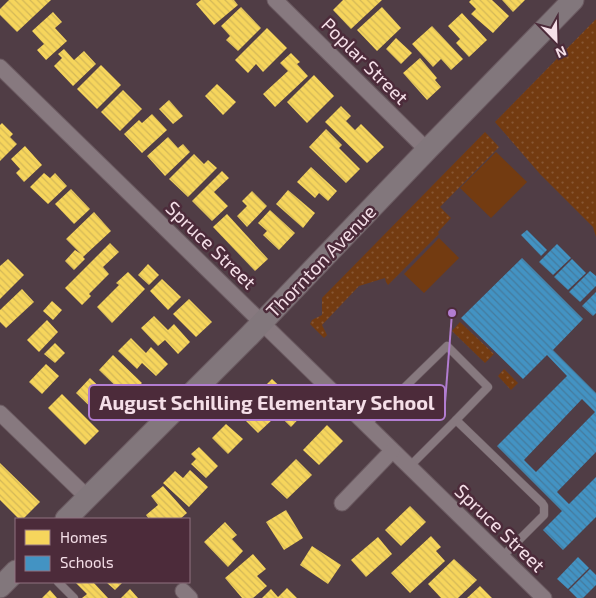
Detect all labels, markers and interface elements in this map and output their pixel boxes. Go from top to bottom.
street label: Poplar Street [317,12,414,109]
north arrow [531,15,581,65]
text: N [553,43,569,62]
street label: Spruce Street [161,196,261,293]
street label: Thornton Avenue [261,199,380,322]
callout: August Schilling Elementary School [89,385,445,420]
text: August Schilling Elementary School [99,390,435,415]
street label: Spruce Street [450,479,550,576]
legend [15,518,190,583]
text: Homes [60,528,107,546]
text: Schools [60,553,114,571]

